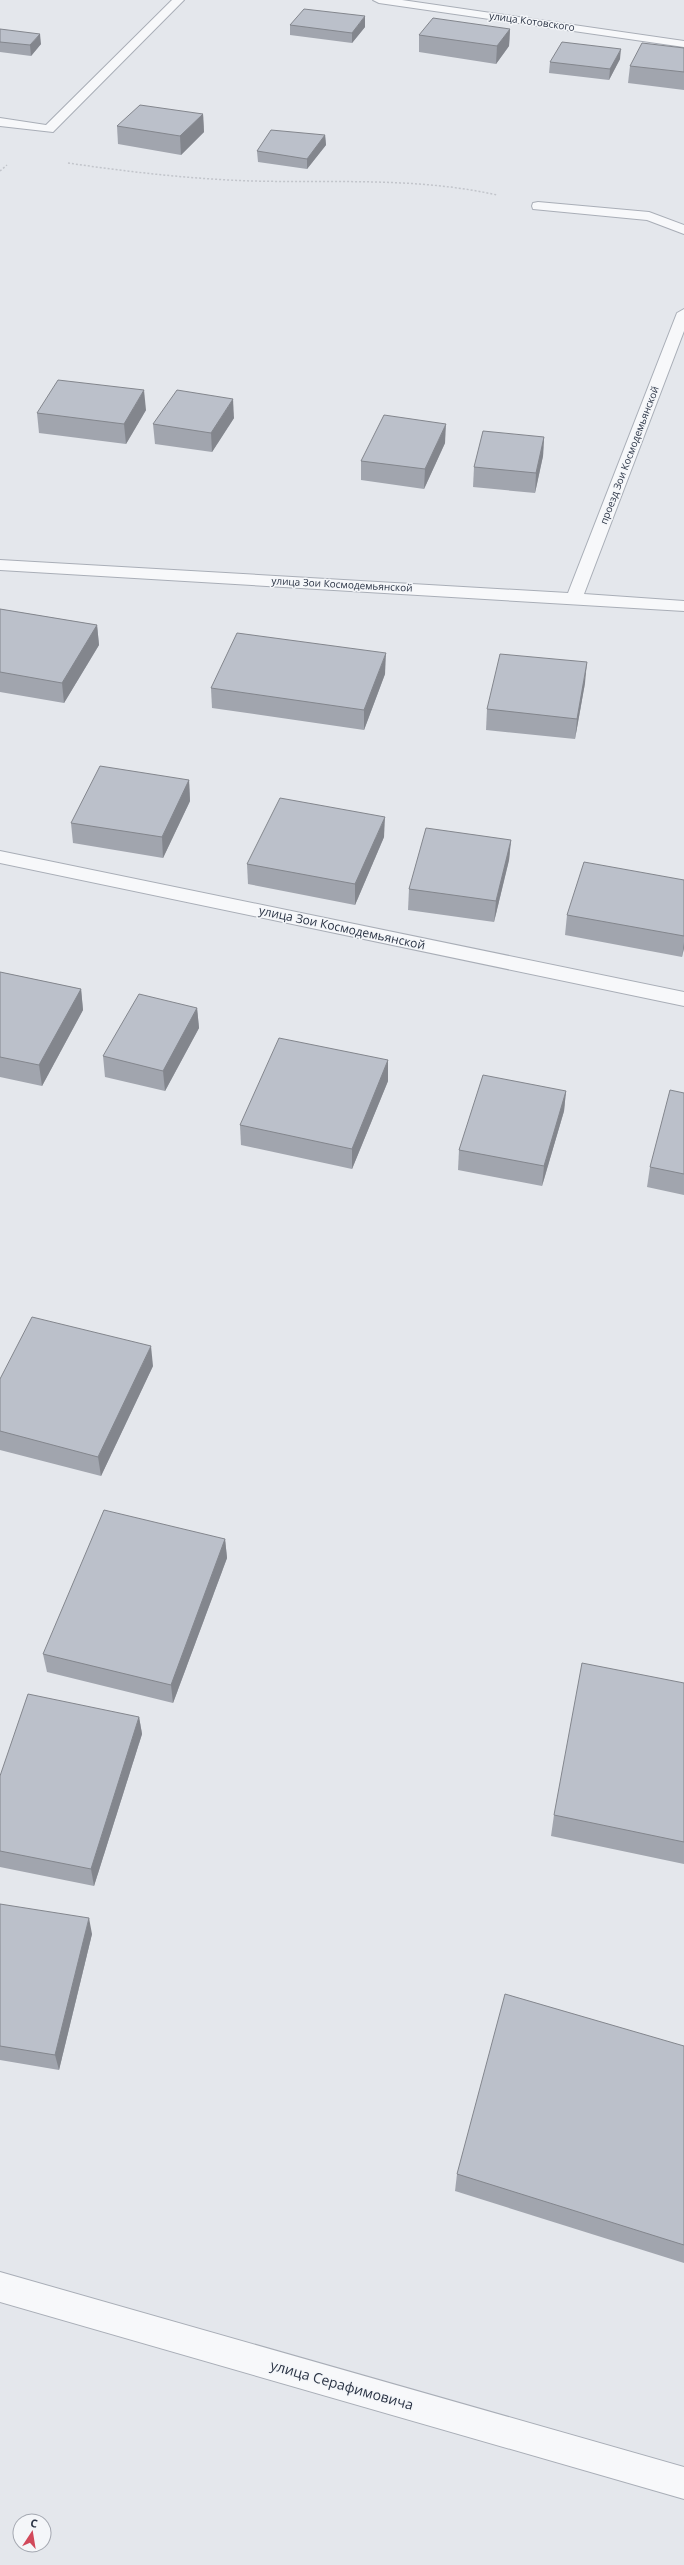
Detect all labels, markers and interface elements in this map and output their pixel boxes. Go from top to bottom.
street label: улица Котовского [488,8,576,34]
street label: проезд Зои Космодемьянской [596,384,662,526]
street label: улица Зои Космодемьянской [271,573,413,595]
street label: улица Зои Космодемьянской [257,902,427,953]
street label: улица Серафимовича [268,2355,416,2414]
north arrow [12,2513,52,2553]
text: С [29,2515,39,2531]

